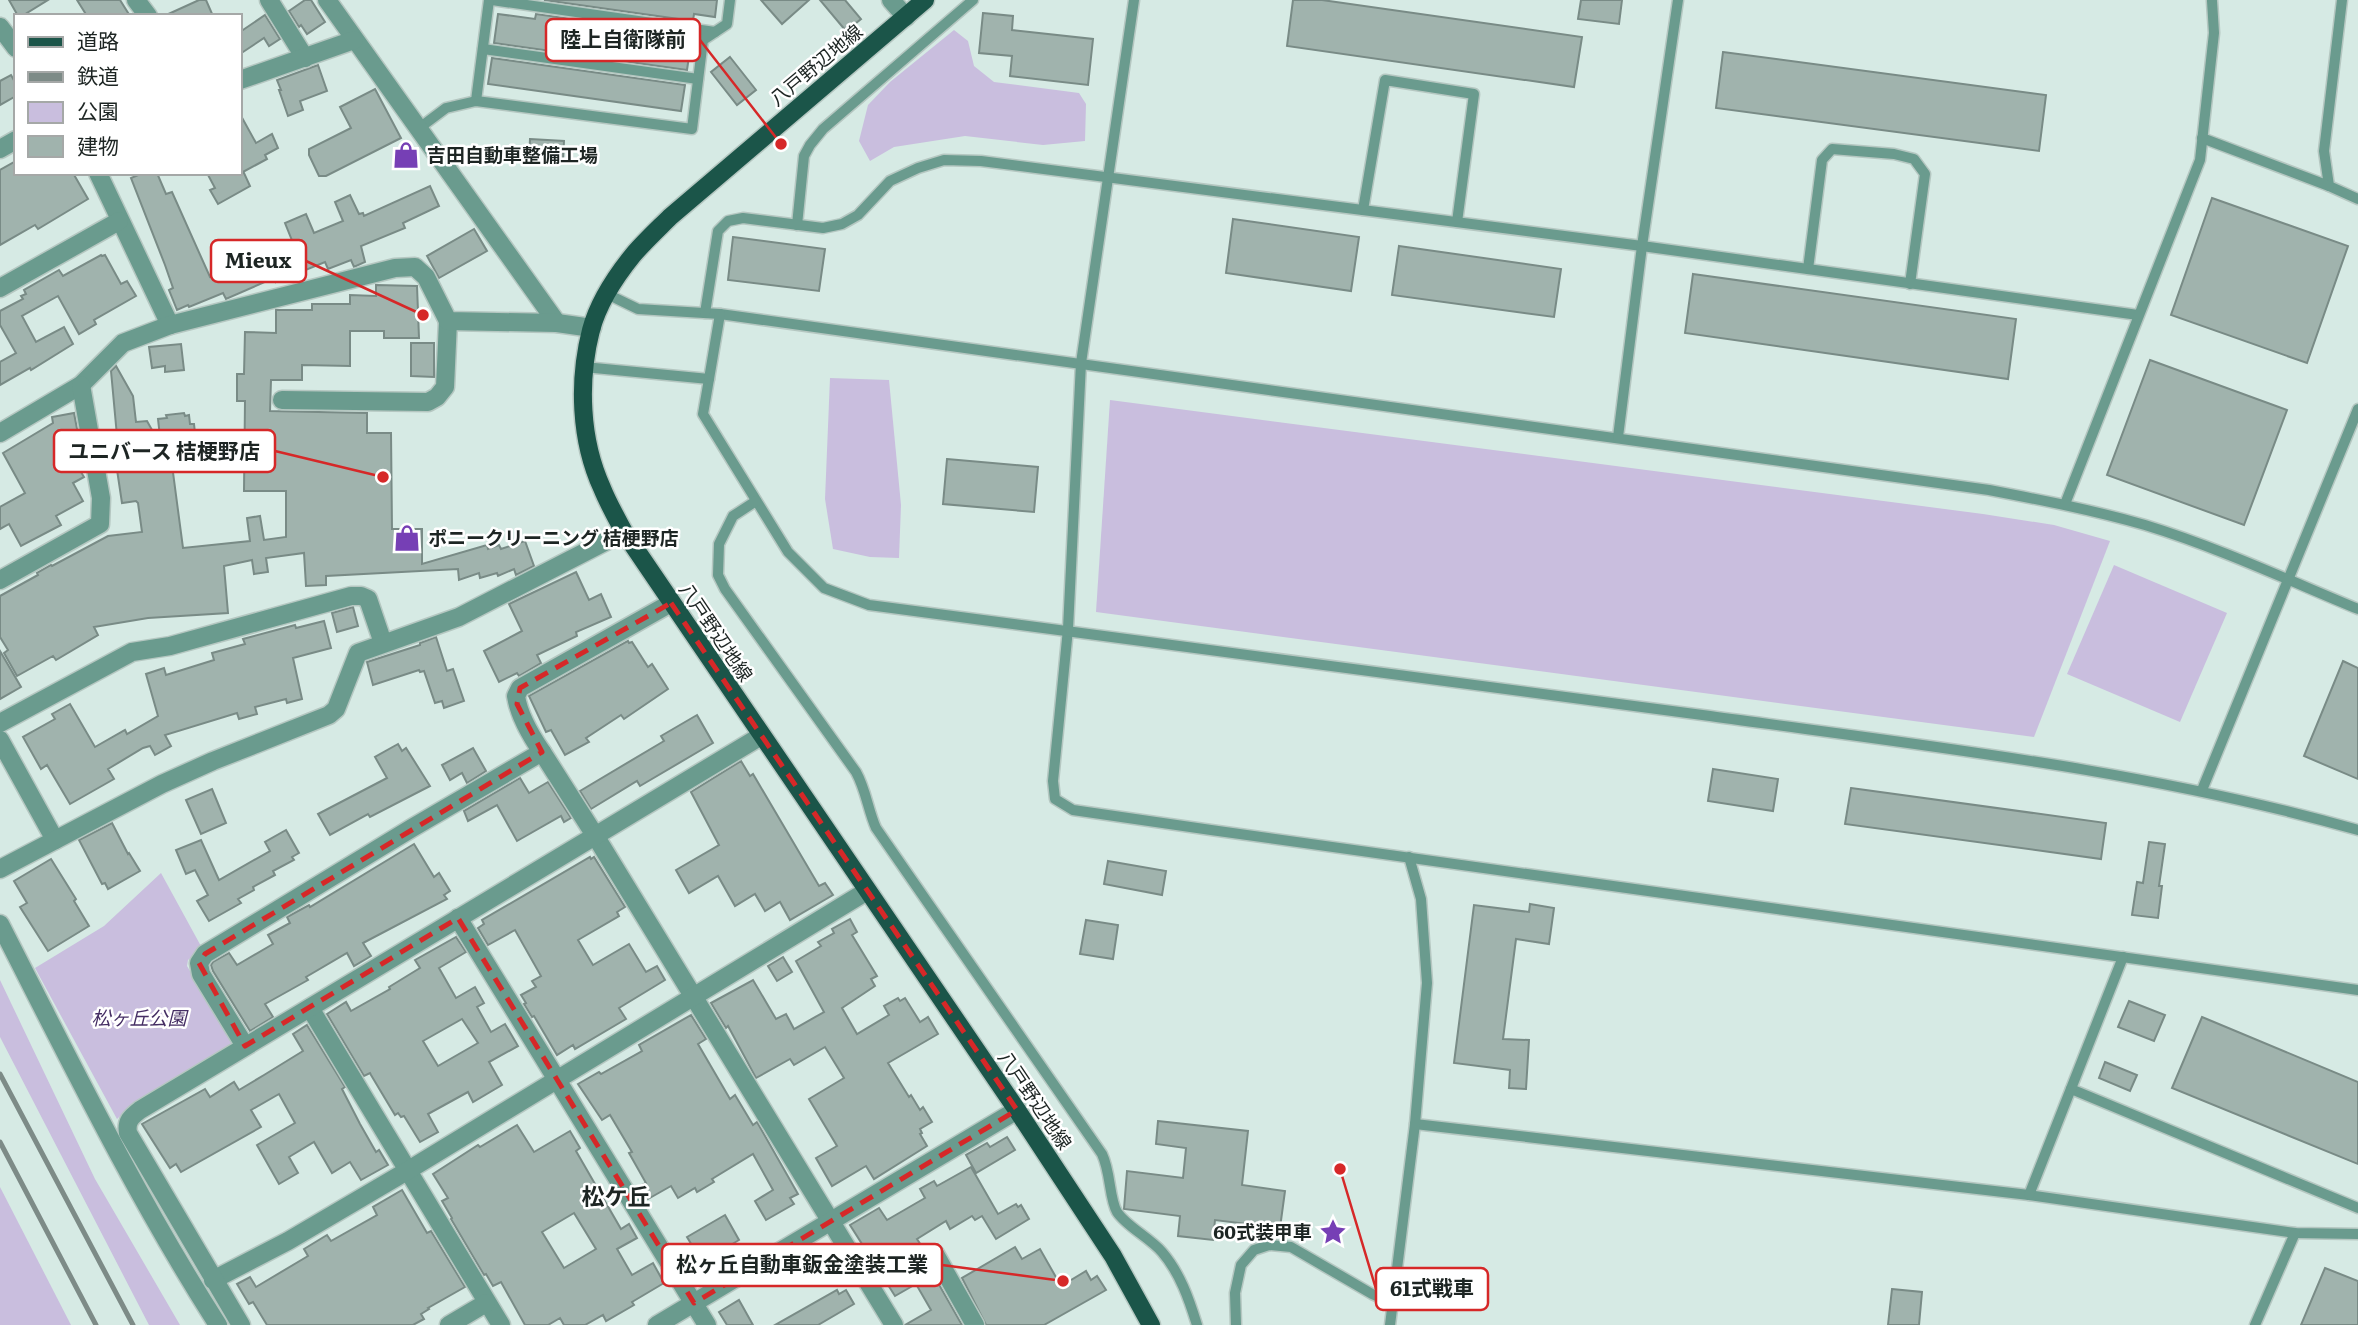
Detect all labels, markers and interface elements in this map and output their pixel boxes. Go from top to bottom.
legend [14,14,242,175]
street label: 八戸野辺地線 [763,17,868,112]
callout: 陸上自衛隊前 [546,19,700,61]
text: 陸上自衛隊前 [560,22,686,53]
text: 道路 [77,24,119,55]
text: 鉄道 [77,59,119,90]
text: 公園 [77,94,119,125]
text: 建物 [77,129,119,160]
shop icon: 吉田自動車整備工場 [391,140,421,170]
place label: 吉田自動車整備工場 [427,140,598,168]
callout: Mieux [211,240,306,282]
text: Mieux [225,243,292,274]
callout: ユニバース 桔梗野店 [54,430,275,472]
text: ユニバース 桔梗野店 [68,434,260,465]
shop icon: ポニークリーニング 桔梗野店 [392,523,422,553]
place label: ポニークリーニング 桔梗野店 [428,523,679,551]
street label: 八戸野辺地線 [673,576,760,687]
park label: 松ヶ丘公園 [91,1003,189,1031]
street label: 八戸野辺地線 [992,1044,1079,1155]
district label: 松ケ丘 [582,1178,651,1212]
place label: 60式装甲車 [1213,1217,1312,1245]
place icon: 60式装甲車 [1318,1217,1348,1247]
callout: 松ヶ丘自動車鈑金塗装工業 [662,1244,942,1286]
text: 松ヶ丘自動車鈑金塗装工業 [676,1247,928,1278]
callout: 61式戦車 [1376,1268,1488,1310]
text: 61式戦車 [1390,1271,1474,1302]

